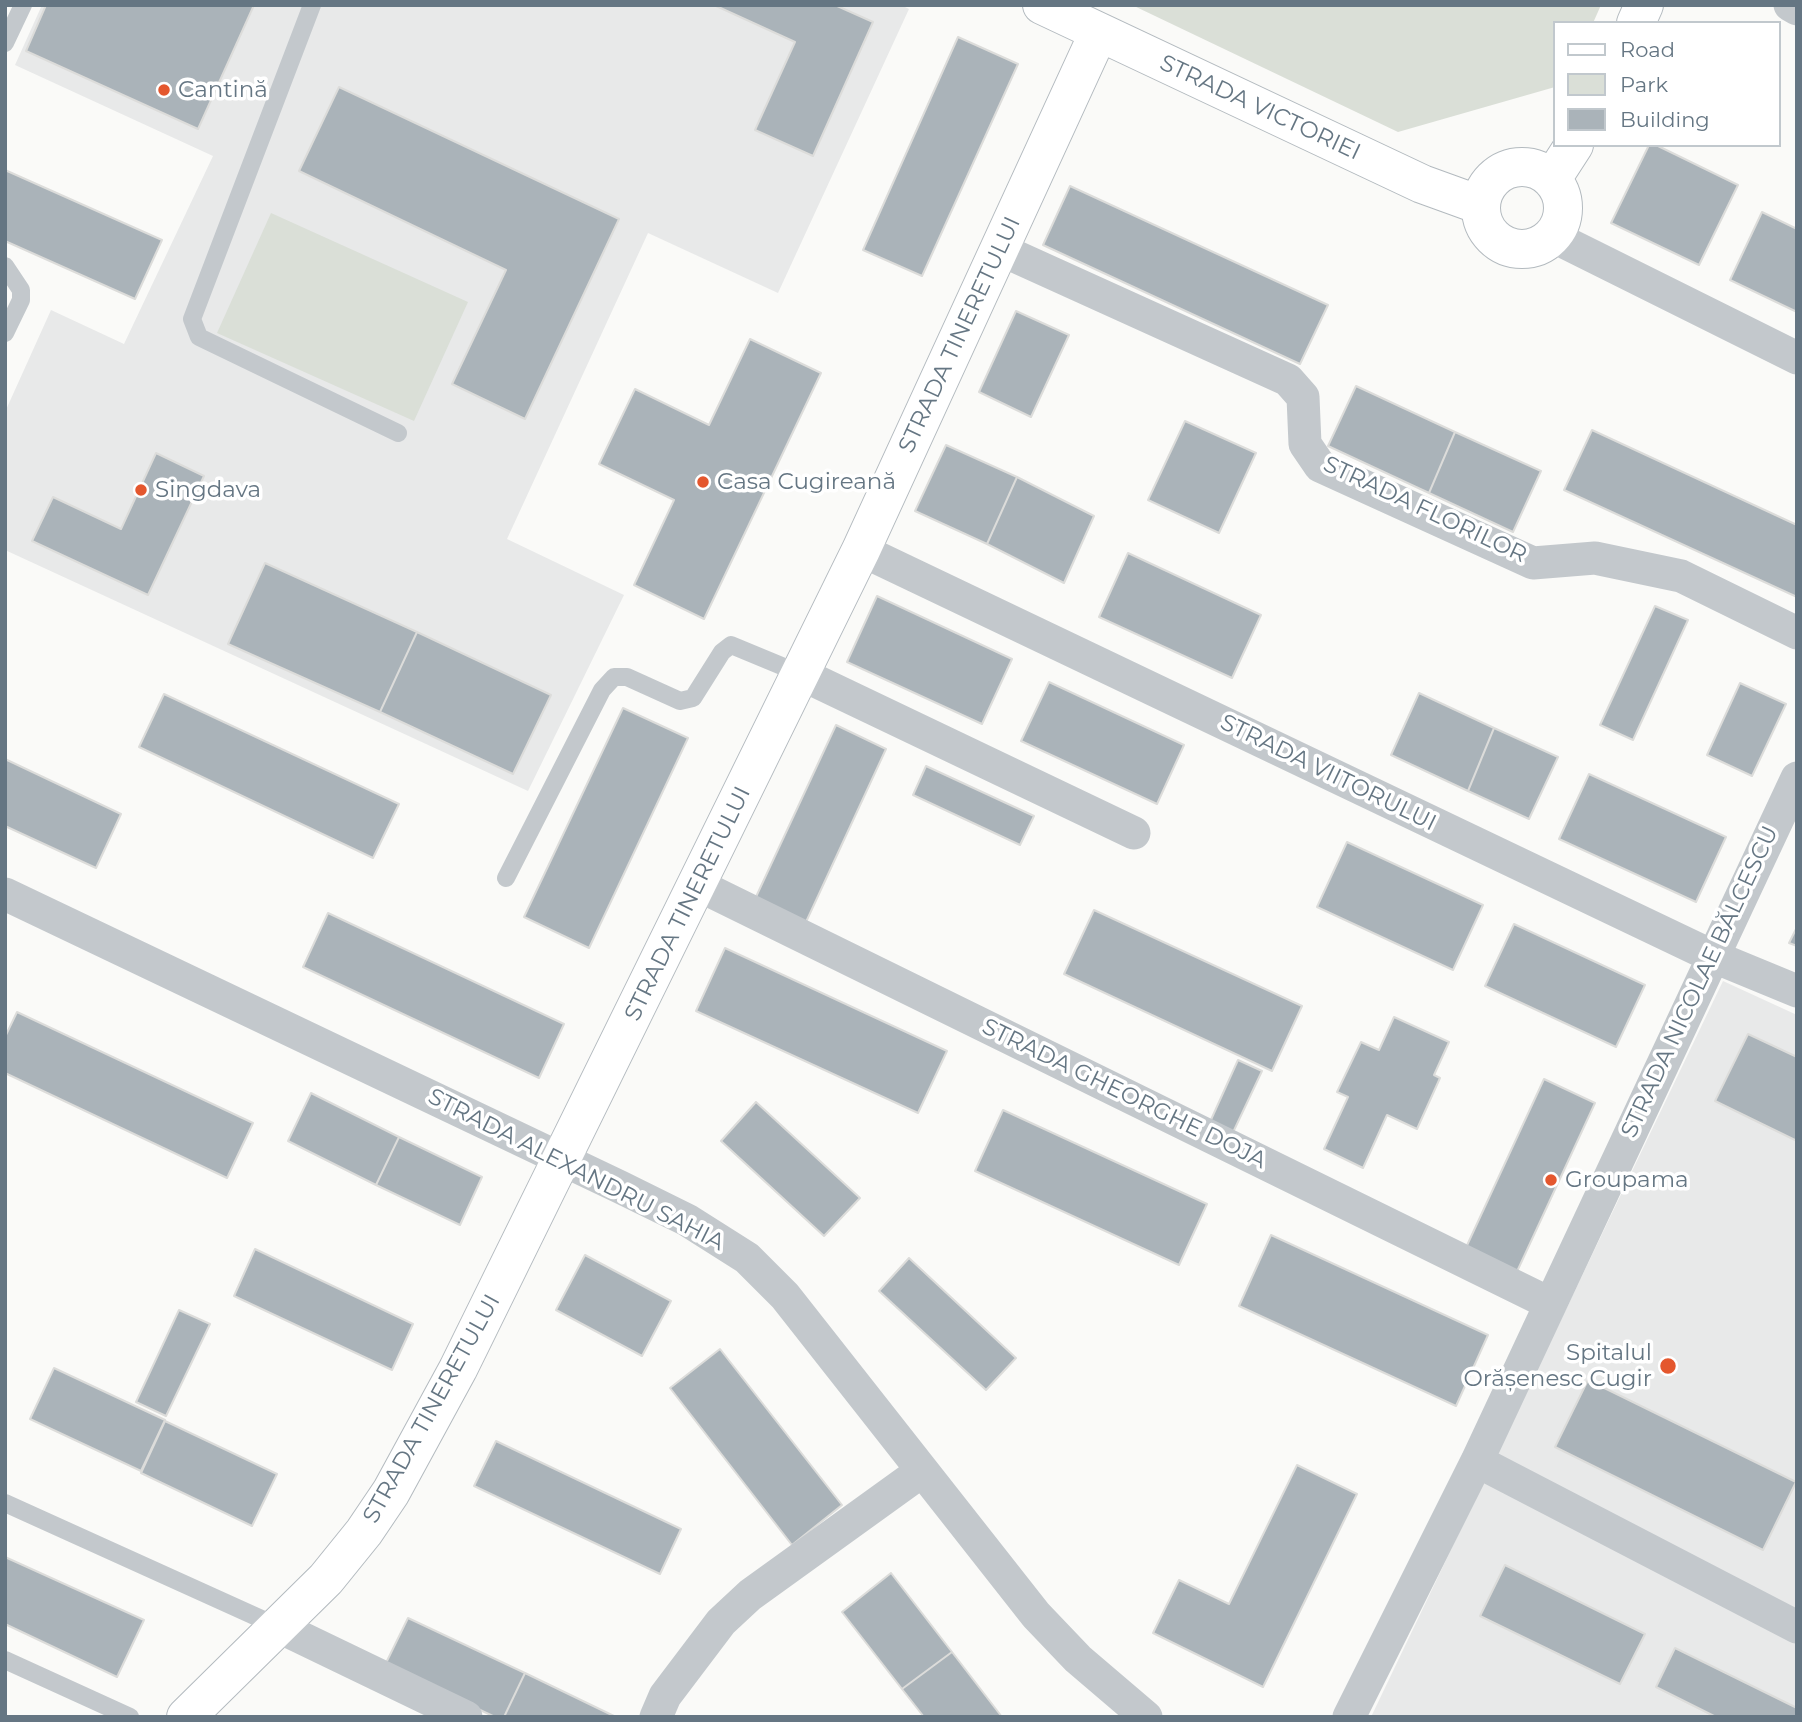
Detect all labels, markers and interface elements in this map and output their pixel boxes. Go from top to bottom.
legend [1554,21,1781,147]
text: Road [1620,37,1675,62]
street label: STRADA VICTORIEI [1155,49,1365,167]
text: Park [1620,72,1668,97]
place label: Cantină [178,76,268,104]
marker: Cantină [156,82,172,98]
text: Building [1620,107,1710,132]
street label: STRADA TINERETULUI [893,213,1027,457]
street label: STRADA FLORILOR [1319,451,1531,569]
place label: Casa Cugireană [717,468,896,496]
marker: Casa Cugireană [695,474,711,490]
place label: Singdava [155,476,261,504]
marker: Singdava [133,482,149,498]
street label: STRADA VIITORULUI [1216,709,1440,837]
street label: STRADA TINERETULUI [619,782,757,1026]
street label: STRADA NICOLAE BĂLCESCU [1615,822,1785,1142]
street label: STRADA GHEORGHE DOJA [977,1013,1271,1175]
street label: STRADA ALEXANDRU SAHIA [423,1083,729,1257]
place label: Groupama [1565,1166,1689,1194]
marker: Groupama [1543,1172,1559,1188]
street label: STRADA TINERETULUI [358,1290,506,1528]
place label: Spitalul Orășenesc Cugir [1464,1339,1652,1393]
marker: Spitalul Orășenesc Cugir [1658,1356,1678,1376]

